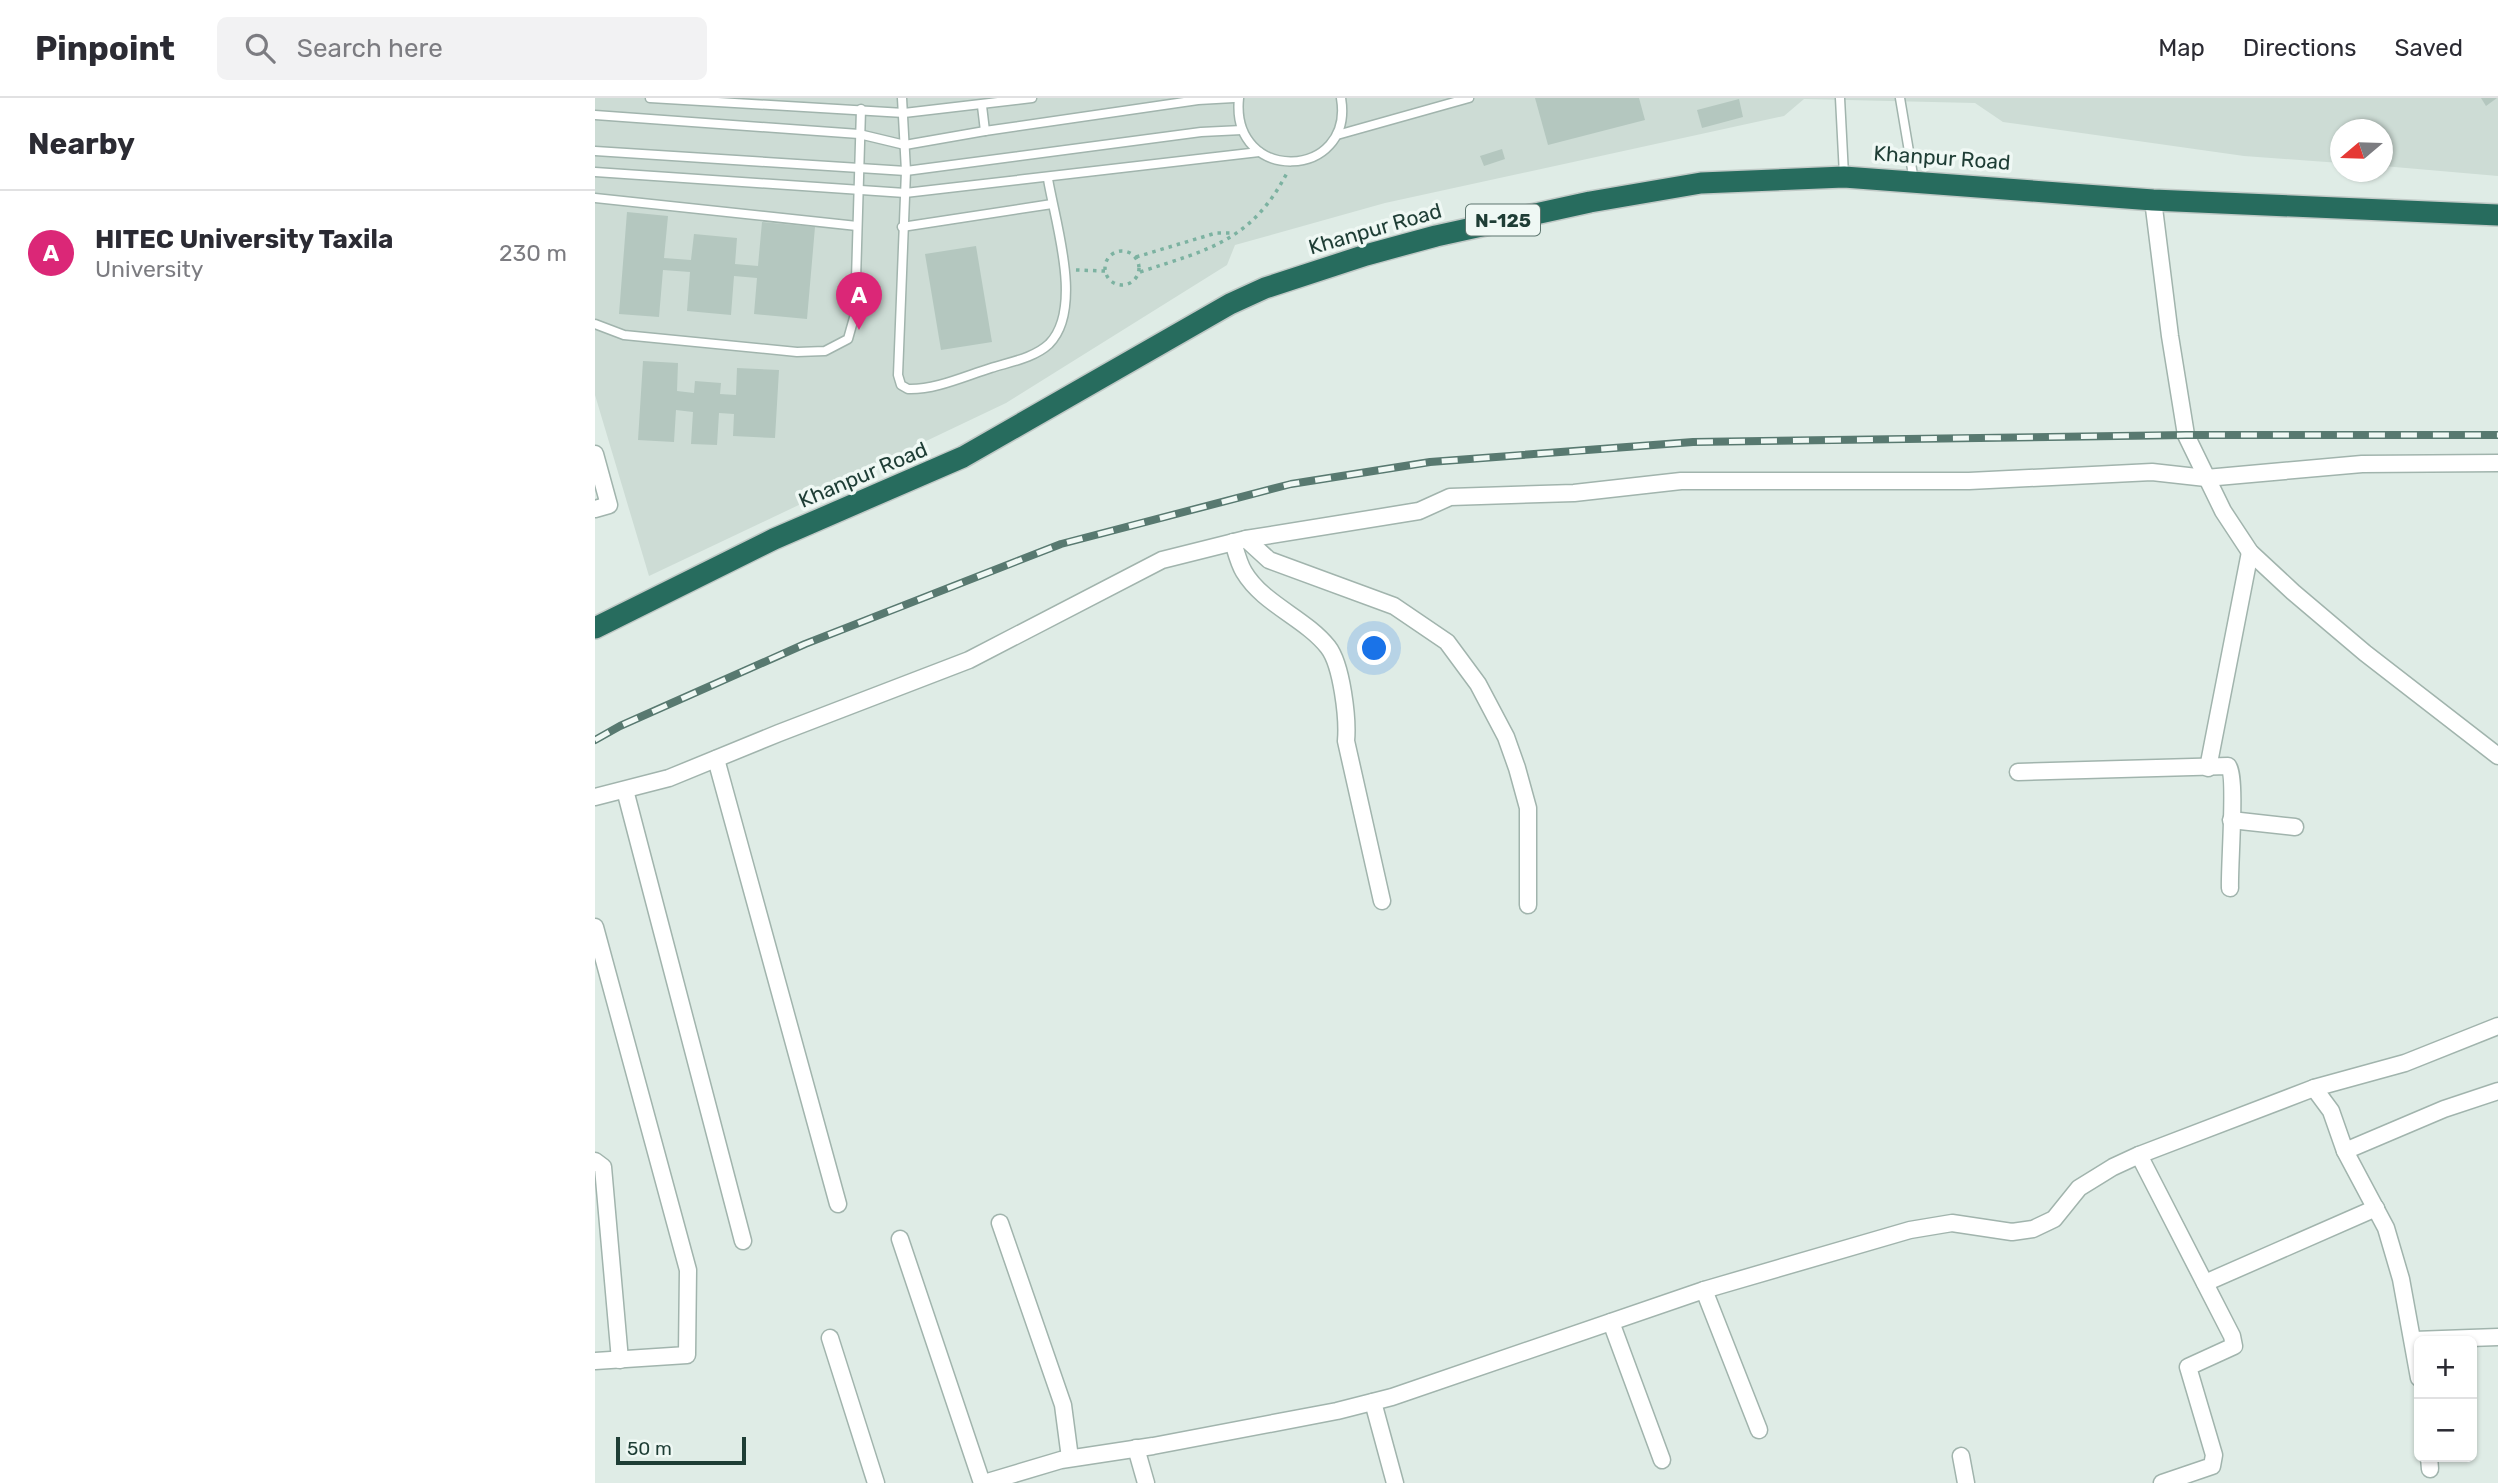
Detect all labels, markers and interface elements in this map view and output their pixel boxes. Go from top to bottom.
search box [217,17,707,80]
text: Pinpoint [35,29,175,68]
icon: search [241,29,279,67]
text: Search here [297,33,443,64]
text: Map [2158,34,2205,62]
text: Directions [2243,34,2356,62]
text: Saved [2394,34,2463,62]
north arrow [2330,119,2393,182]
text: Nearby [28,126,135,162]
street label: Khanpur Road [1873,140,2011,175]
street label: Khanpur Road [1305,198,1444,259]
road number: N-125 [1466,204,1540,236]
text: HITEC University Taxila [95,224,393,255]
text: A [43,239,59,267]
text: 230 m [499,239,567,267]
text: University [95,255,204,283]
pin: A [836,272,882,330]
street label: Khanpur Road [795,436,931,513]
your location [1357,631,1391,665]
map controls [2414,1336,2477,1462]
button: + [2414,1336,2477,1399]
button: − [2414,1399,2477,1462]
scale bar [616,1434,745,1466]
text: 50 m [627,1437,672,1460]

